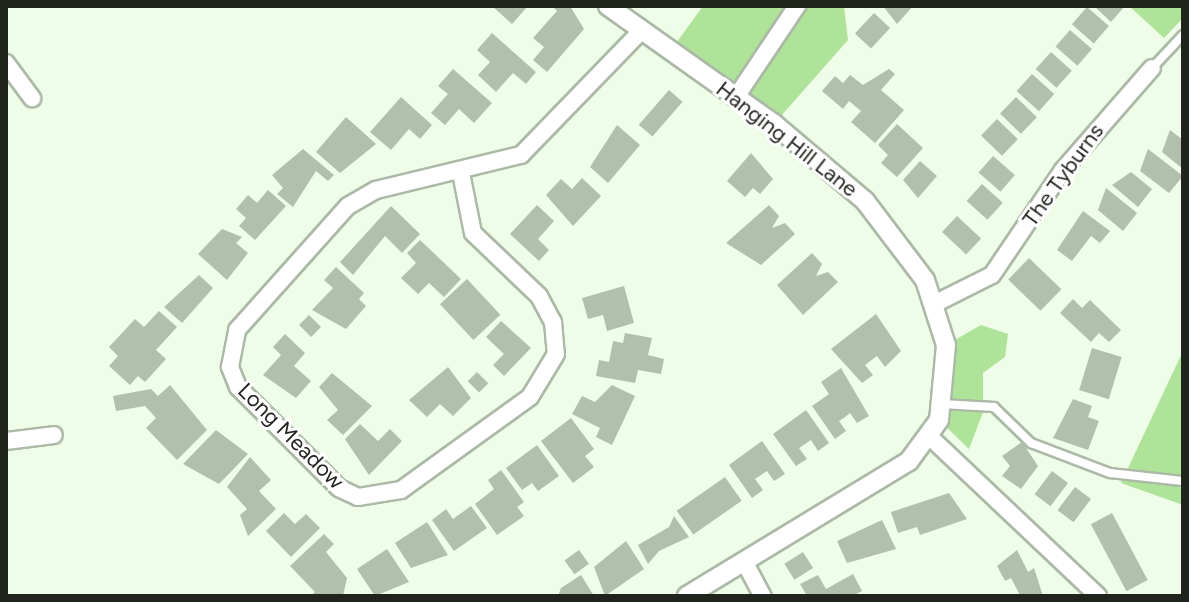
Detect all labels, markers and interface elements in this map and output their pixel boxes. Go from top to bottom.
street label: Hanging Hill Lane [711,76,863,202]
street label: The Tyburns [1017,119,1109,231]
street label: Long Meadow [232,377,350,495]

